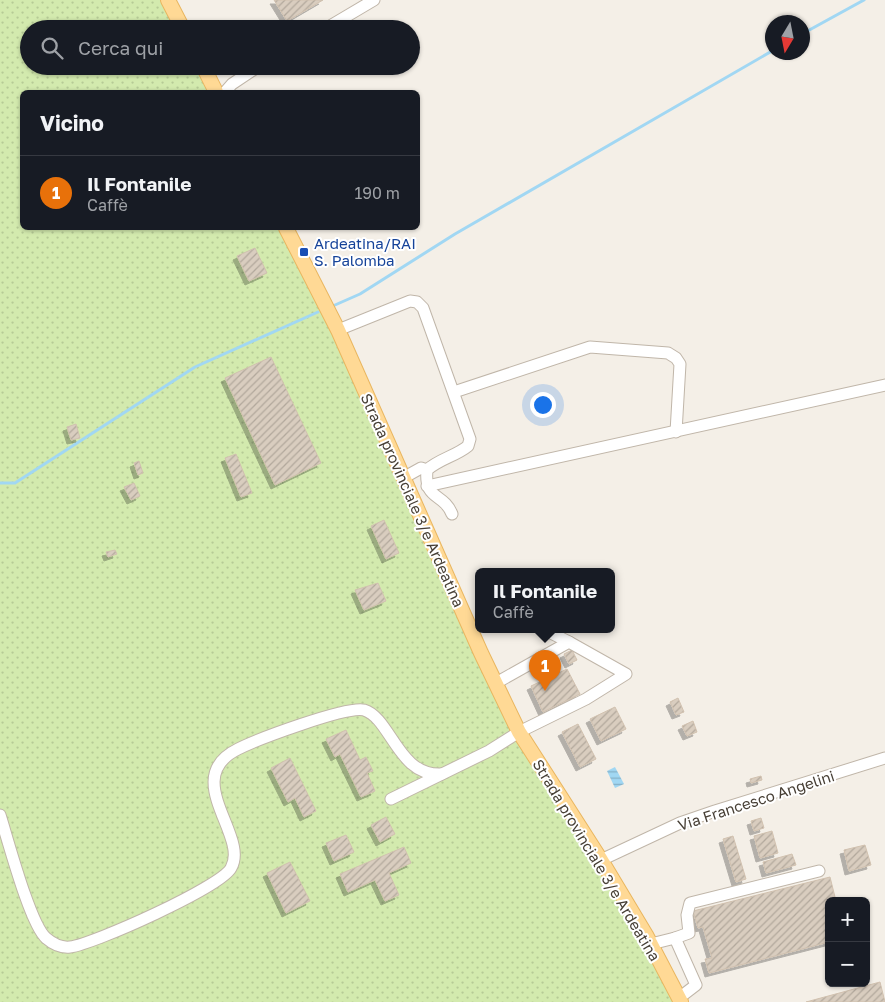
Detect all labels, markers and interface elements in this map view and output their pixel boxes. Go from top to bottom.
north arrow [765,15,810,60]
search box [20,20,420,75]
icon: search [38,34,66,62]
text: Cerca qui [78,36,163,59]
text: Vicino [40,110,104,136]
text: Il Fontanile [87,172,191,195]
text: 1 [52,183,60,203]
text: 190 m [354,183,400,203]
text: Caffè [87,195,128,215]
place label: Ardeatina/RAI S. Palomba [314,234,416,269]
marker: Ardeatina/RAI S. Palomba [298,246,310,258]
street label: Strada provinciale 3/e Ardeatina [358,390,468,610]
your location [530,392,556,418]
popup [475,568,615,633]
text: Il Fontanile [493,579,597,602]
text: Caffè [493,602,534,622]
pin: 1 [529,650,561,691]
street label: Strada provinciale 3/e Ardeatina [530,756,664,964]
street label: Via Francesco Angelini [675,766,837,834]
map controls [825,897,870,987]
button: + [825,897,870,942]
button: − [825,942,870,987]

